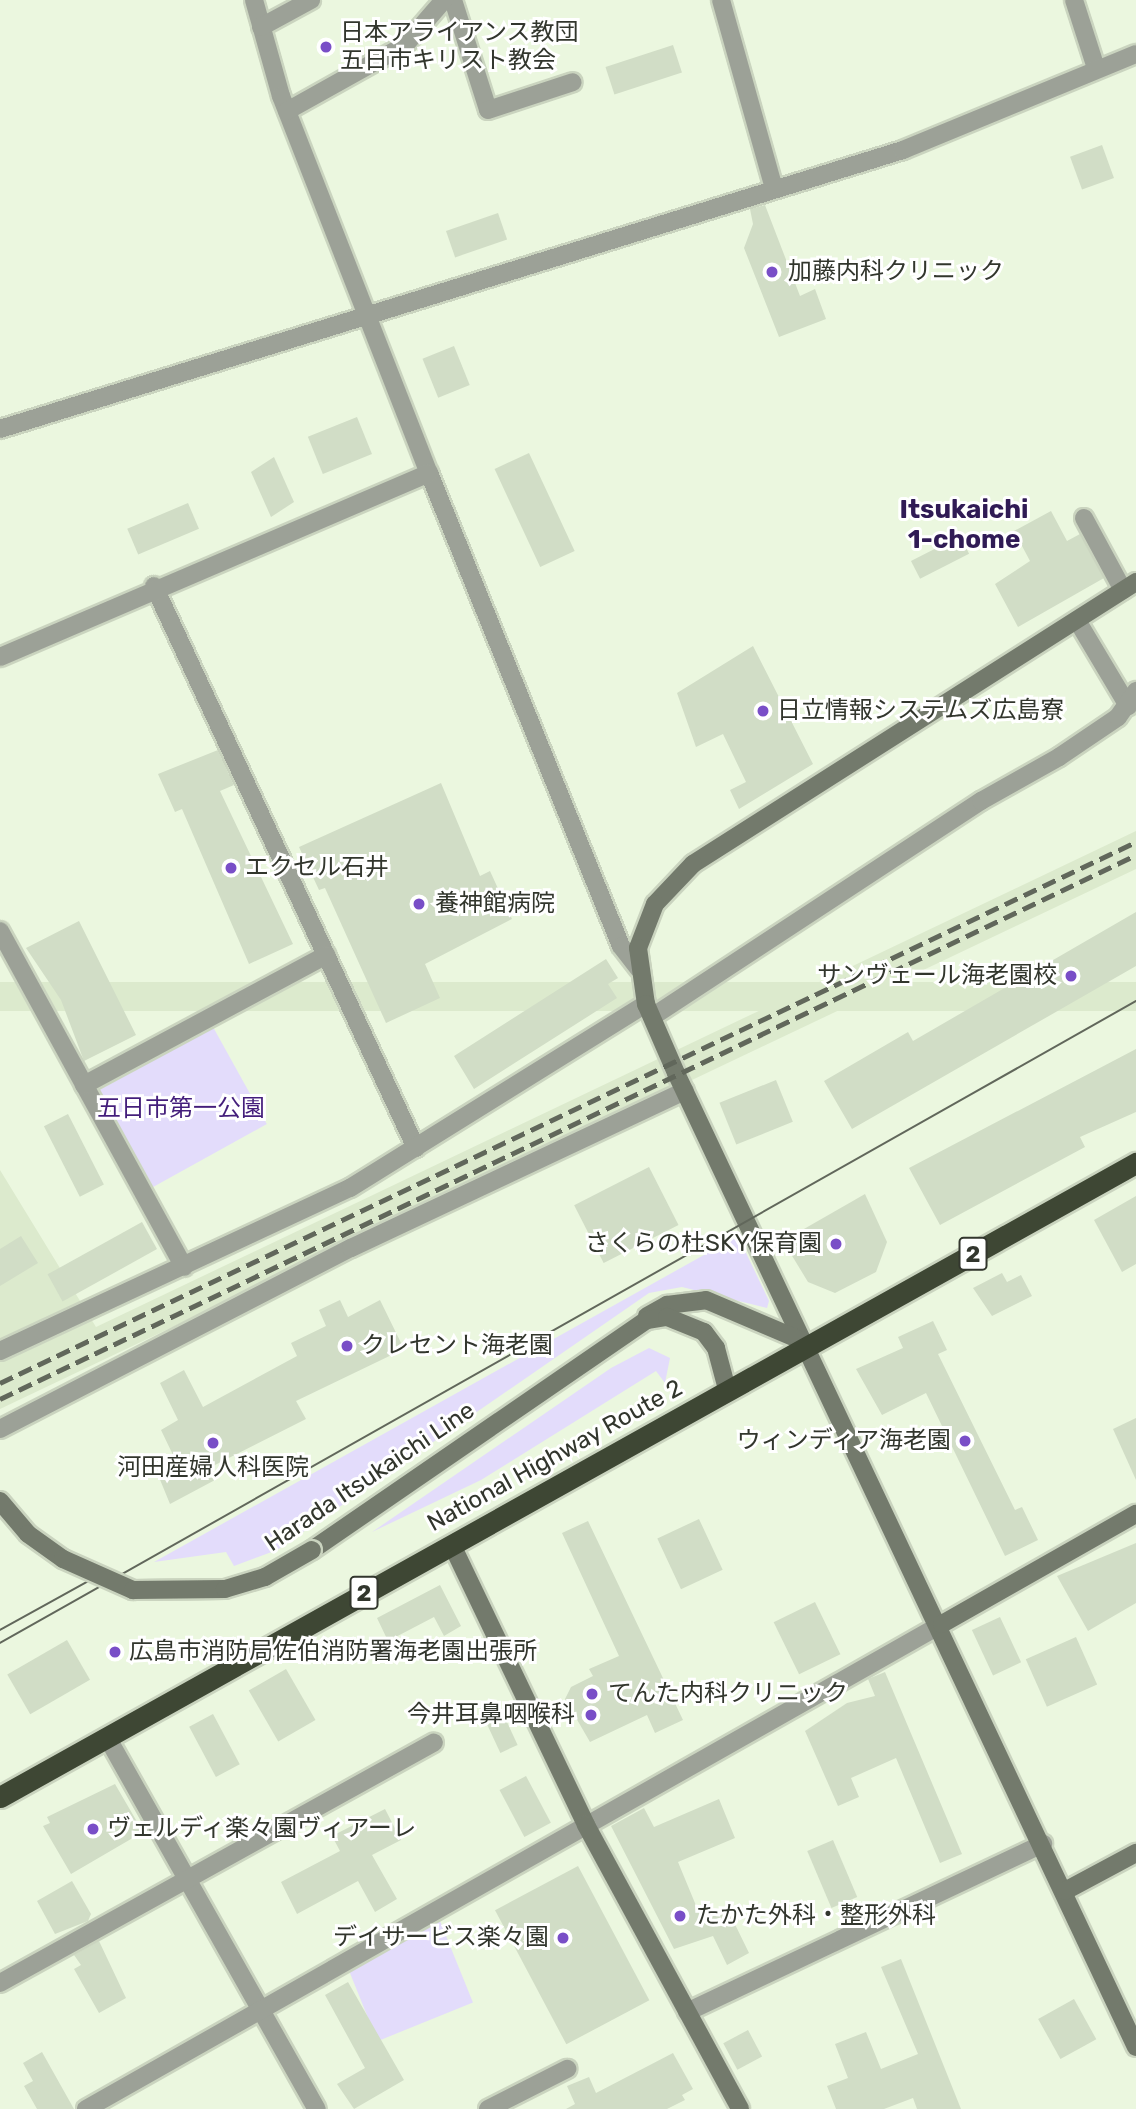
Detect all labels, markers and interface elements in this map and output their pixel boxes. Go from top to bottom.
place label: 日本アライアンス教団 五日市キリスト教会 [340,19,580,75]
marker: 日本アライアンス教団 五日市キリスト教会 [318,39,334,55]
place label: 加藤内科クリニック [788,258,1004,286]
marker: 加藤内科クリニック [762,262,782,282]
district label: Itsukaichi 1-chome [900,494,1028,556]
place label: 日立情報システムズ広島寮 [777,697,1065,725]
marker: 日立情報システムズ広島寮 [755,703,771,719]
place label: エクセル石井 [245,854,389,882]
marker: エクセル石井 [223,860,239,876]
place label: 養神館病院 [435,890,555,918]
marker: 養神館病院 [409,894,429,914]
place label: サンヴェール海老園校 [817,962,1057,990]
marker: サンヴェール海老園校 [1063,968,1079,984]
park label: 五日市第一公園 [97,1095,265,1123]
place label: さくらの杜SKY保育園 [585,1230,822,1258]
road number: 2 [957,1234,989,1274]
marker: さくらの杜SKY保育園 [828,1236,844,1252]
place label: クレセント海老園 [361,1332,553,1360]
marker: クレセント海老園 [339,1338,355,1354]
street label: National Highway Route 2 [422,1374,688,1538]
street label: Harada Itsukaichi Line [260,1396,480,1558]
place label: ウィンディア海老園 [735,1427,951,1455]
marker: ウィンディア海老園 [957,1433,973,1449]
marker: 河田産婦人科医院 [205,1435,221,1451]
place label: 河田産婦人科医院 [117,1454,309,1482]
road number: 2 [348,1574,380,1612]
place label: 広島市消防局佐伯消防署海老園出張所 [129,1638,537,1666]
marker: 広島市消防局佐伯消防署海老園出張所 [107,1644,123,1660]
place label: てんた内科クリニック [608,1680,848,1708]
marker: てんた内科クリニック [582,1684,602,1704]
place label: 今井耳鼻咽喉科 [407,1701,575,1729]
marker: 今井耳鼻咽喉科 [581,1705,601,1725]
place label: ヴェルディ楽々園ヴィアーレ [107,1815,418,1843]
marker: ヴェルディ楽々園ヴィアーレ [85,1821,101,1837]
place label: たかた外科・整形外科 [696,1902,936,1930]
marker: たかた外科・整形外科 [670,1906,690,1926]
place label: デイサービス楽々園 [333,1924,549,1952]
marker: デイサービス楽々園 [555,1930,571,1946]

